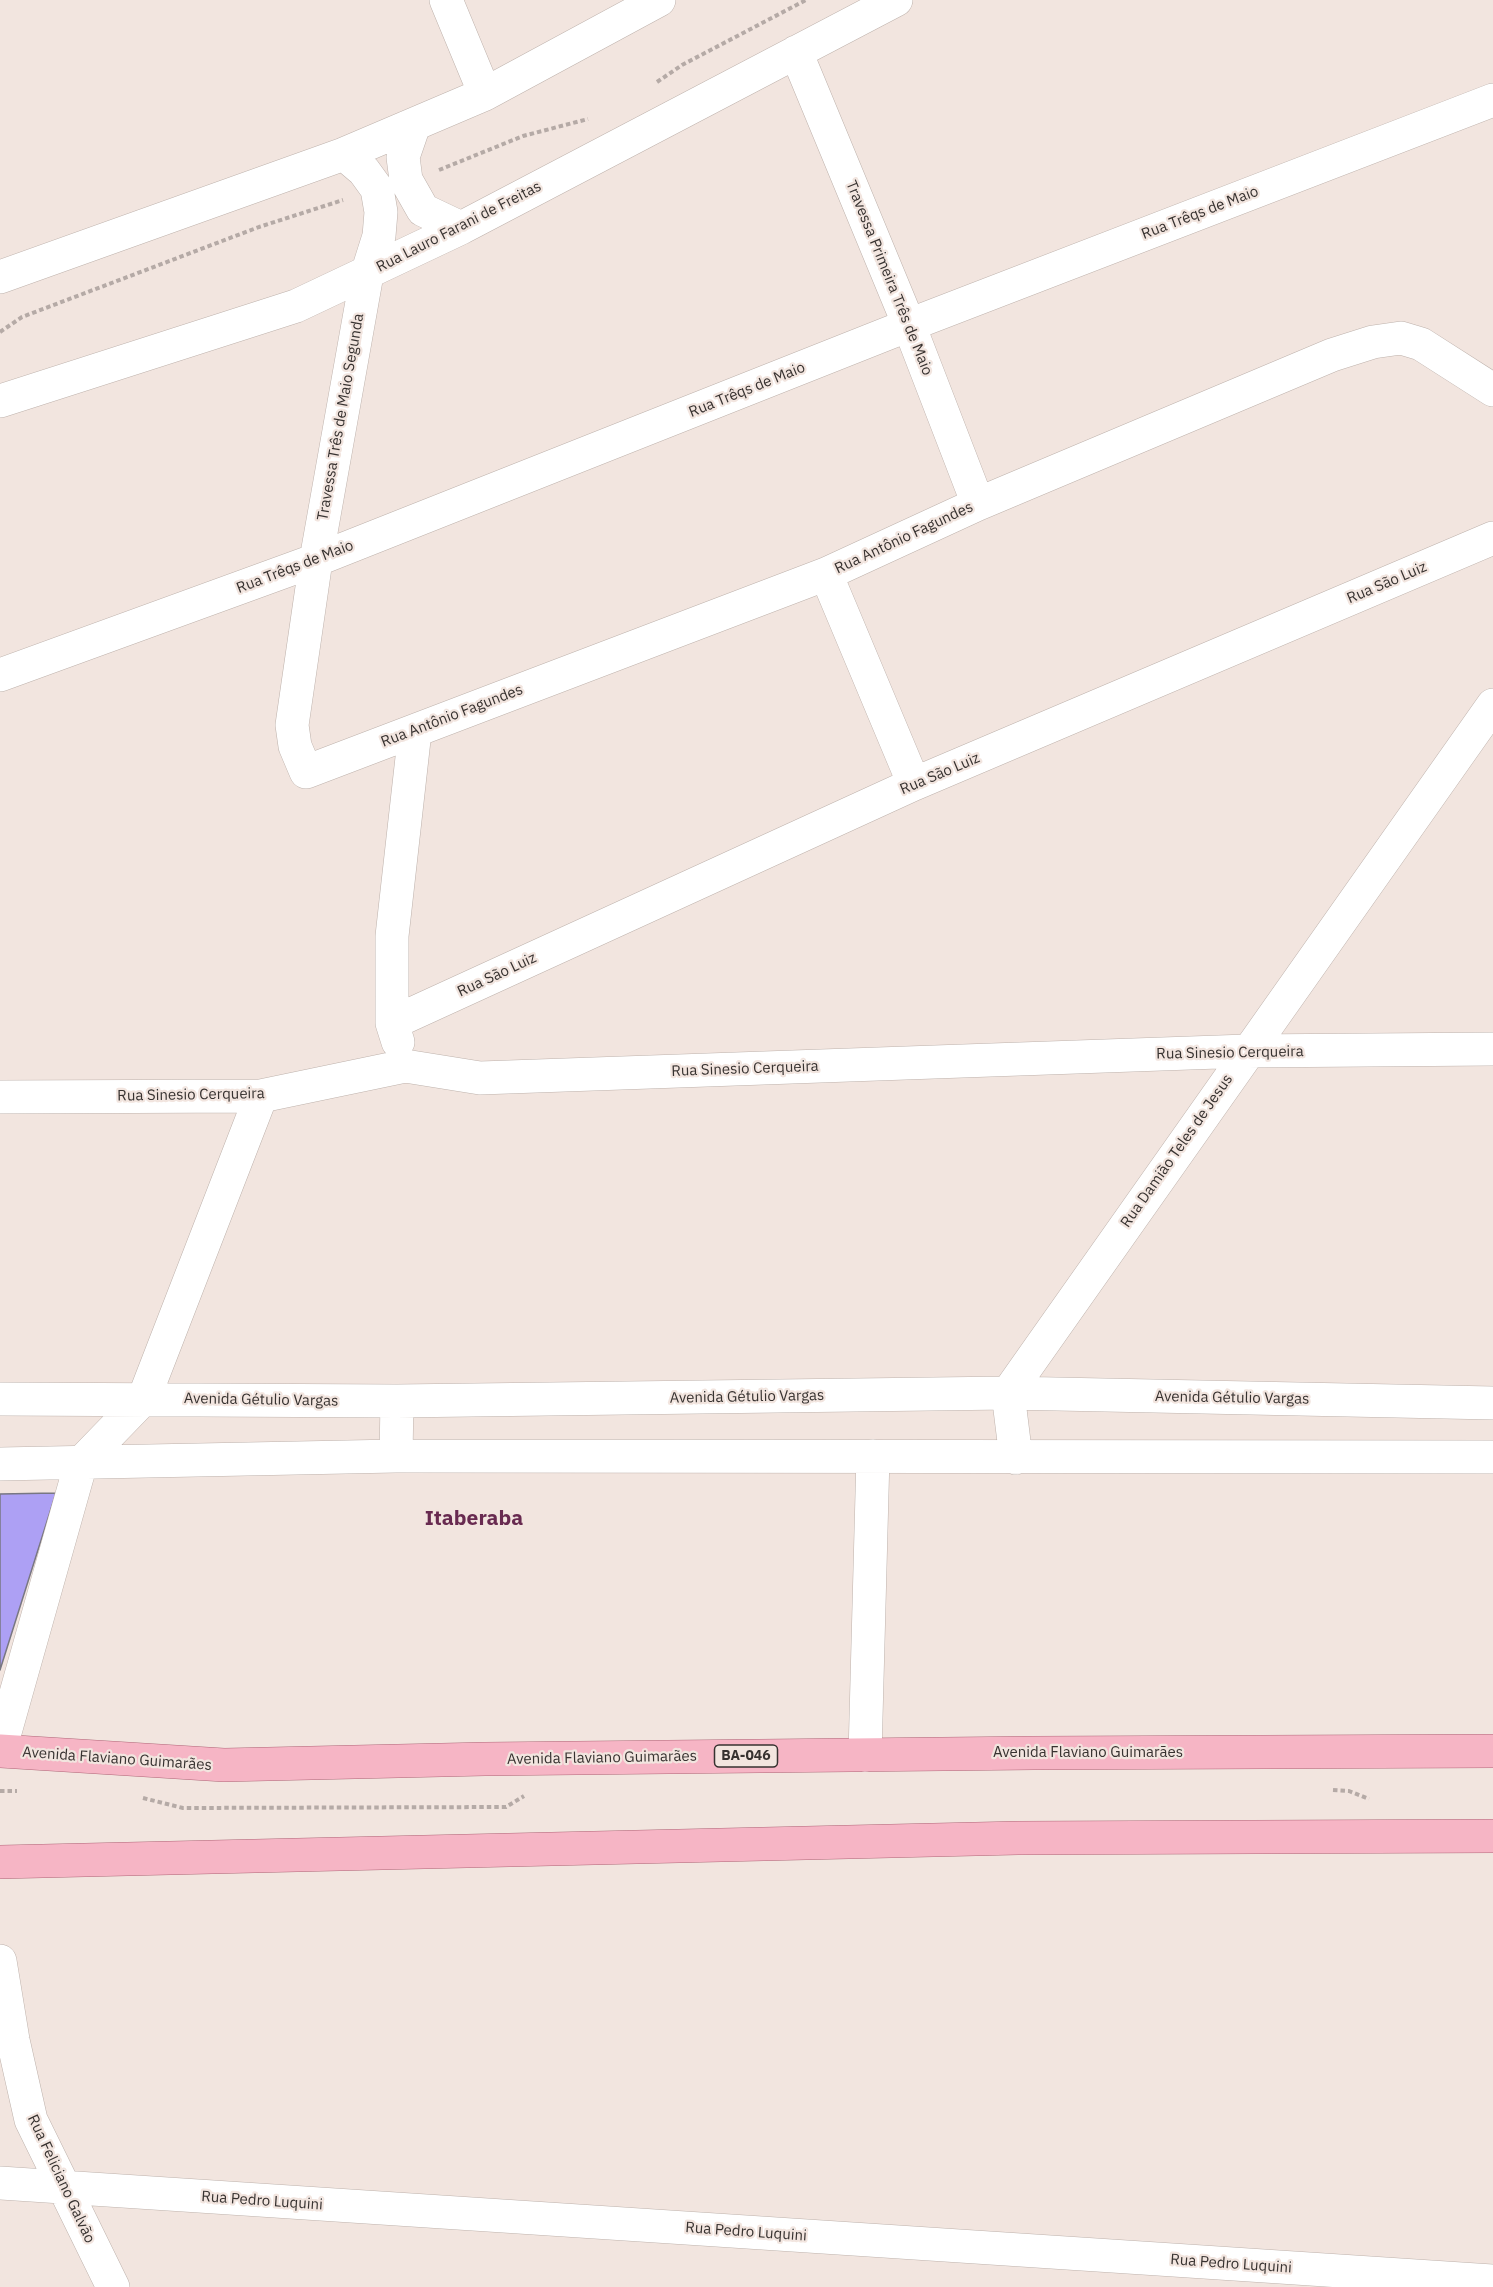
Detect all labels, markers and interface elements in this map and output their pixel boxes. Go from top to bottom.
street label: Rua Lauro Farani de Freitas [374,178,544,276]
street label: Travessa Primeira Três de Maio [842,178,936,378]
street label: Rua Trêqs de Maio [1139,182,1261,244]
street label: Travessa Três de Maio Segunda [314,312,368,522]
street label: Rua Trêqs de Maio [686,359,808,421]
street label: Rua Antônio Fagundes [832,498,976,578]
street label: Rua Trêqs de Maio [234,536,356,598]
street label: Rua São Luiz [1344,558,1430,608]
street label: Rua Antônio Fagundes [378,681,526,751]
street label: Rua São Luiz [897,749,983,799]
street label: Rua São Luiz [455,949,539,1001]
street label: Rua Sinesio Cerqueira [1156,1043,1304,1063]
street label: Rua Sinesio Cerqueira [671,1057,819,1081]
street label: Rua Damião Teles de Jesus [1117,1071,1237,1231]
street label: Rua Sinesio Cerqueira [117,1085,265,1105]
street label: Avenida Gétulio Vargas [670,1387,824,1407]
street label: Avenida Gétulio Vargas [1155,1388,1309,1408]
street label: Avenida Gétulio Vargas [184,1390,338,1410]
district label: Itaberaba [425,1506,523,1532]
street label: Avenida Flaviano Guimarães [22,1743,212,1775]
street label: Avenida Flaviano Guimarães [993,1744,1183,1762]
road number: BA-046 [714,1745,777,1767]
street label: Avenida Flaviano Guimarães [507,1747,697,1769]
street label: Rua Feliciano Galvão [23,2112,99,2246]
street label: Rua Pedro Luquini [201,2188,323,2214]
street label: Rua Pedro Luquini [685,2219,807,2245]
street label: Rua Pedro Luquini [1170,2251,1292,2277]

